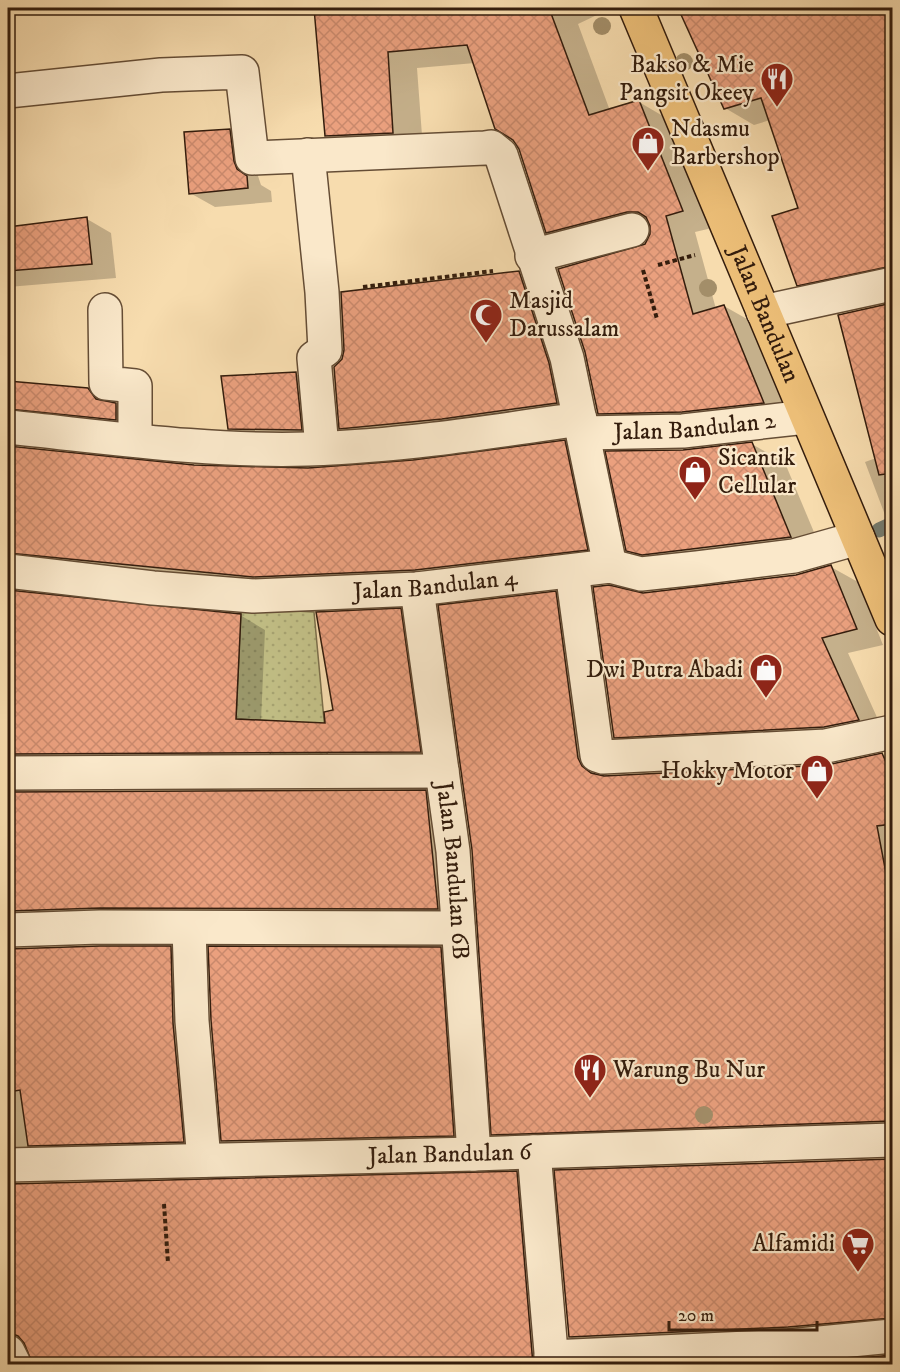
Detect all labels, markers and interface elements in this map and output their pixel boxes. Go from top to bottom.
place label: Bakso & Mie Pangsit Okeey [619,50,755,108]
restaurant icon: Bakso & Mie Pangsit Okeey [759,61,795,108]
place label: Ndasmu Barbershop [671,114,780,172]
shop icon: Ndasmu Barbershop [630,125,666,172]
street label: Jalan Bandulan [722,239,806,388]
place label: Masjid Darussalam [509,286,619,344]
mosque icon: Masjid Darussalam [468,297,504,344]
street label: Jalan Bandulan 2 [611,406,778,447]
place label: Sicantik Cellular [718,443,796,501]
shop icon: Sicantik Cellular [677,454,713,501]
street label: Jalan Bandulan 4 [351,562,520,607]
shop icon: Dwi Putra Abadi [748,652,784,699]
place label: Dwi Putra Abadi [586,655,743,685]
shop icon: Hokky Motor [799,753,835,800]
place label: Hokky Motor [661,756,794,786]
street label: Jalan Bandulan 6B [428,778,475,961]
restaurant icon: Warung Bu Nur [572,1052,608,1099]
place label: Warung Bu Nur [612,1055,765,1085]
street label: Jalan Bandulan 6 [366,1137,534,1172]
supermarket icon: Alfamidi [840,1226,876,1273]
place label: Alfamidi [752,1229,835,1259]
scale bar [669,1294,818,1332]
text: 20 m [678,1305,714,1327]

